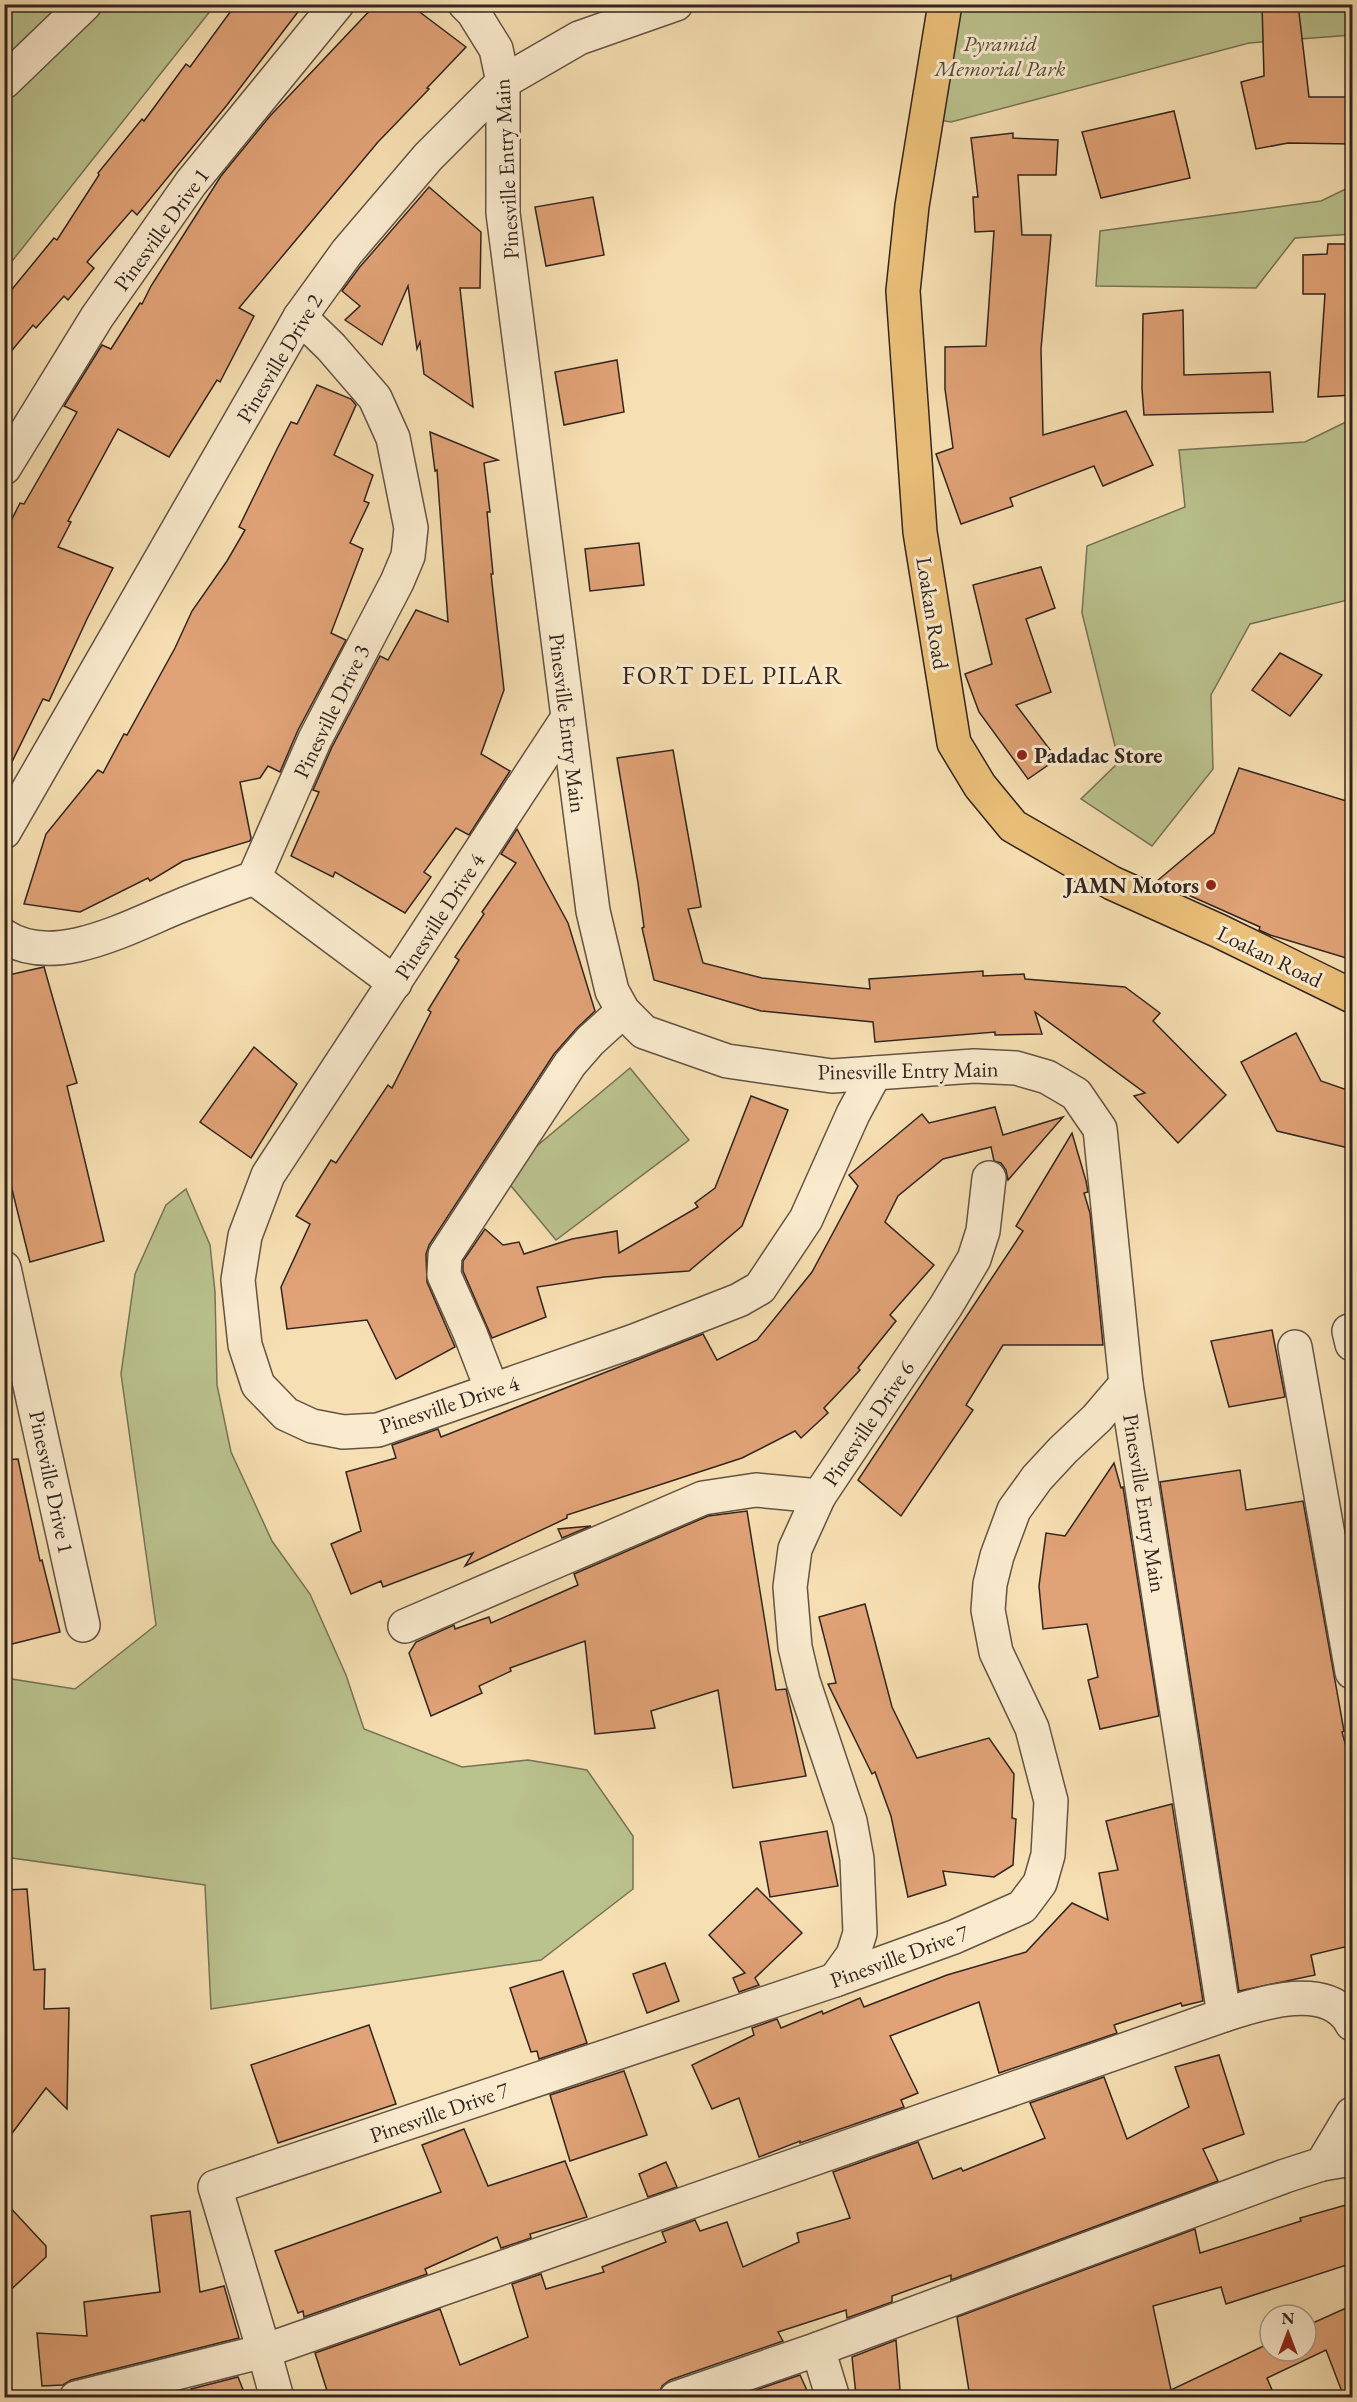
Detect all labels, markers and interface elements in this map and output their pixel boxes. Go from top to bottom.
park label: Pyramid Memorial Park [932,29,1066,83]
street label: Pinesville Entry Main [487,78,526,260]
street label: Pinesville Drive 1 [107,162,216,297]
street label: Pinesville Drive 2 [230,288,330,428]
street label: Loakan Road [909,555,956,672]
street label: Pinesville Entry Main [542,632,593,815]
street label: Pinesville Drive 3 [287,640,376,783]
district label: FORT DEL PILAR [622,658,844,692]
place label: Padadac Store [1034,741,1163,770]
marker: Padadac Store [1015,748,1029,762]
street label: Pinesville Drive 4 [388,847,491,985]
place label: JAMN Motors [1063,871,1199,900]
marker: JAMN Motors [1204,878,1218,892]
street label: Loakan Road [1213,919,1328,995]
street label: Pinesville Entry Main [817,1054,999,1087]
street label: Pinesville Drive 6 [816,1355,921,1492]
street label: Pinesville Drive 4 [376,1368,523,1441]
street label: Pinesville Drive 1 [22,1408,81,1556]
street label: Pinesville Entry Main [1116,1411,1173,1595]
street label: Pinesville Drive 7 [826,1918,973,1995]
street label: Pinesville Drive 7 [366,2075,513,2150]
north arrow [1258,2303,1318,2363]
text: N [1282,2308,1295,2329]

